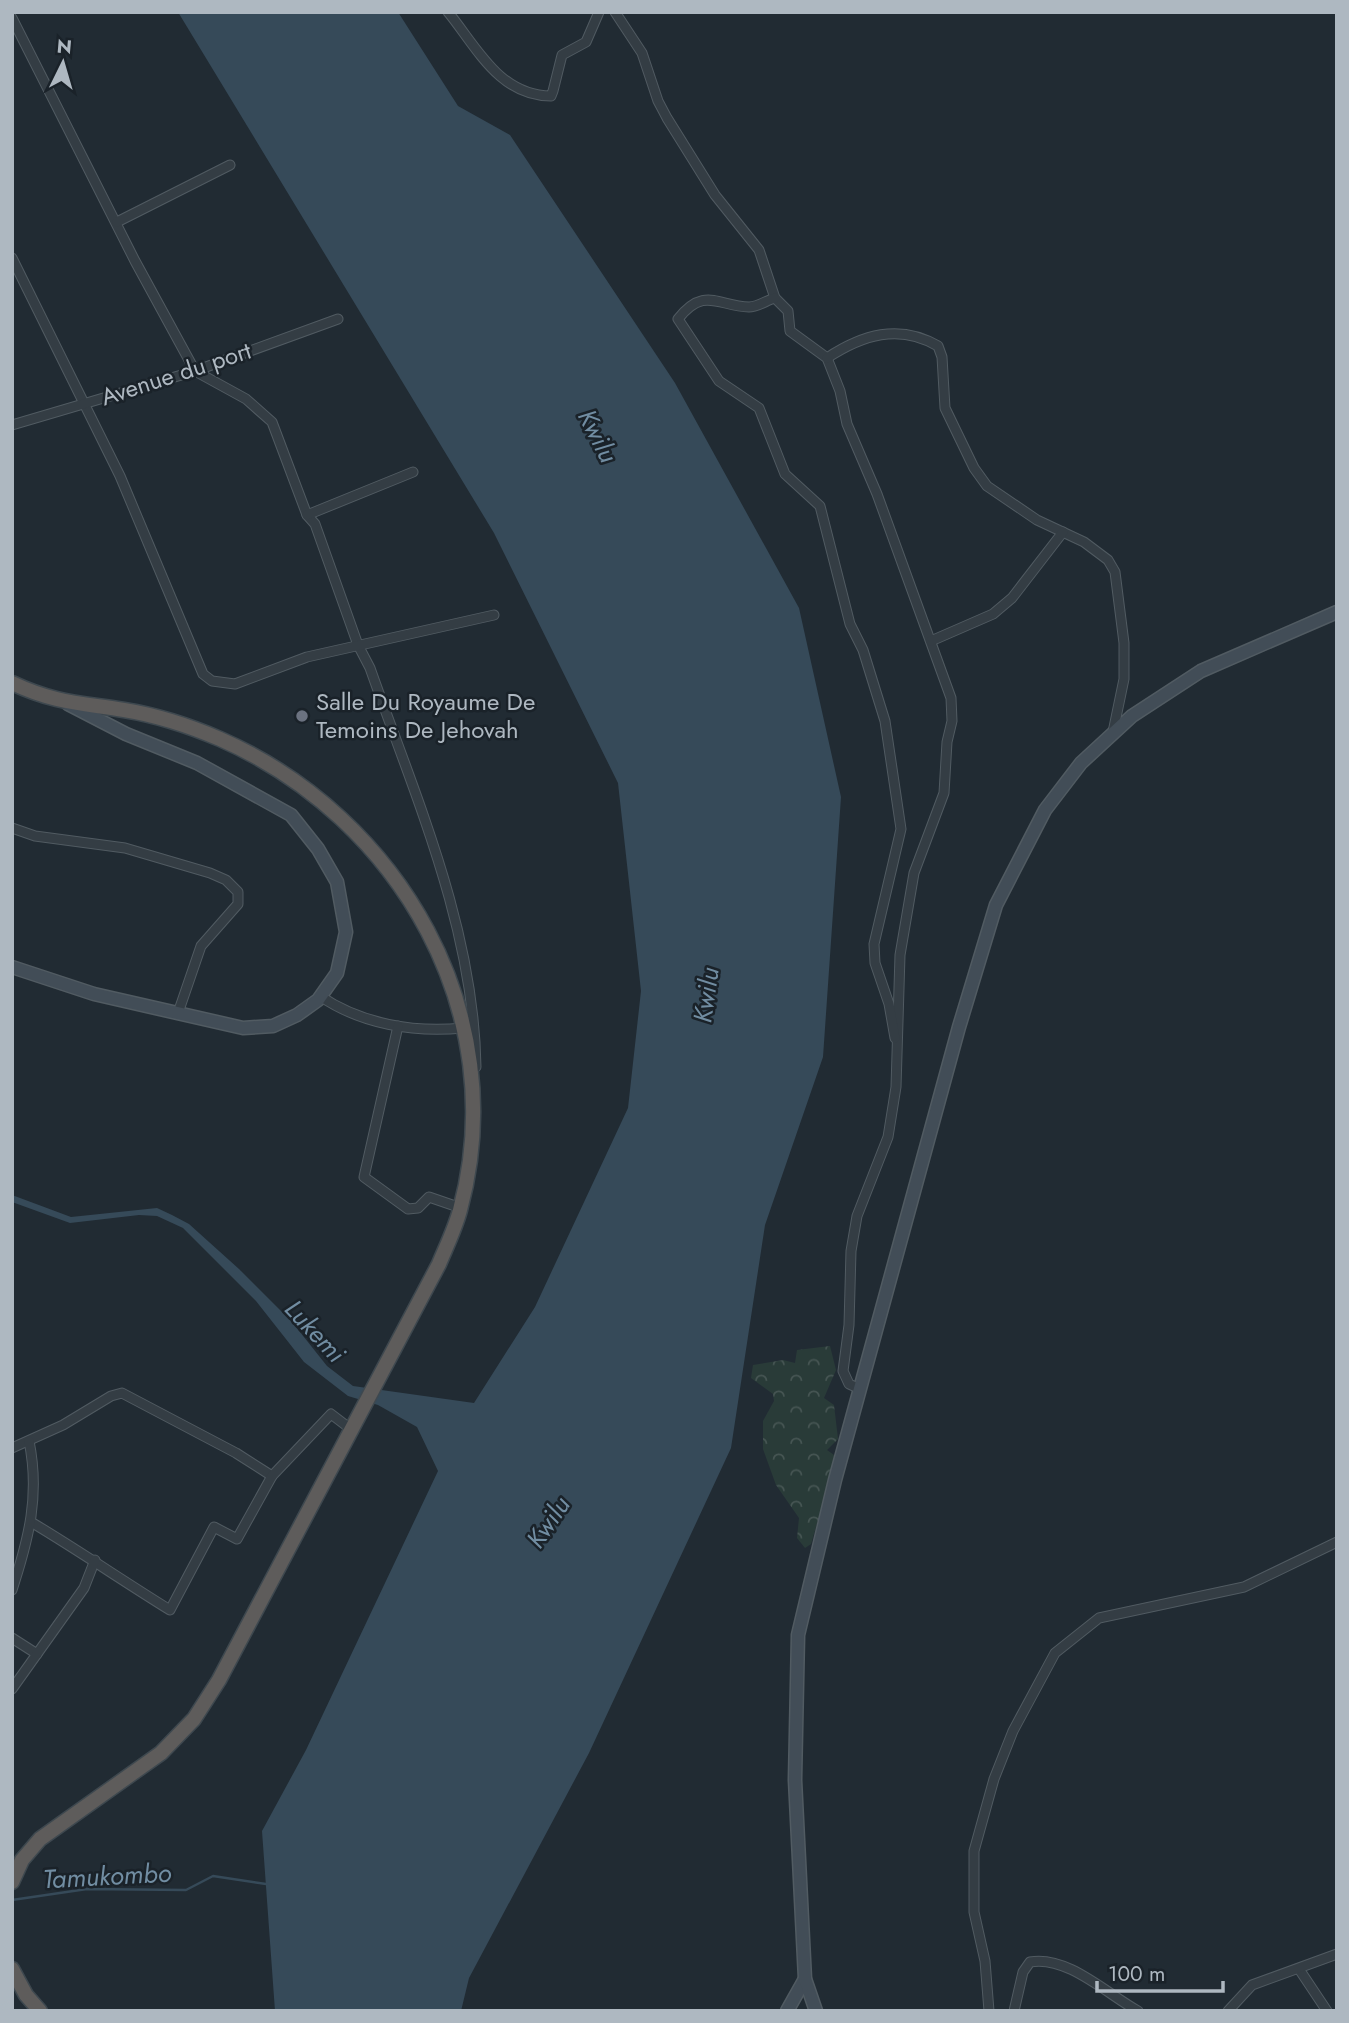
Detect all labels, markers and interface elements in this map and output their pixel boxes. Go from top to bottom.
north arrow [28,28,98,98]
text: N [56,32,73,61]
street label: Avenue du port [96,333,256,414]
water label: Kwilu [568,403,628,469]
place label: Salle Du Royaume De Temoins De Jehovah [316,684,535,747]
marker: Salle Du Royaume De Temoins De Jehovah [294,708,310,724]
water label: Kwilu [683,965,729,1025]
water label: Lukemi [276,1291,354,1371]
water label: Kwilu [517,1488,579,1556]
water label: Tamukombo [42,1854,172,1898]
scale bar [1097,1950,1223,1994]
text: 100 m [1108,1959,1165,1989]

